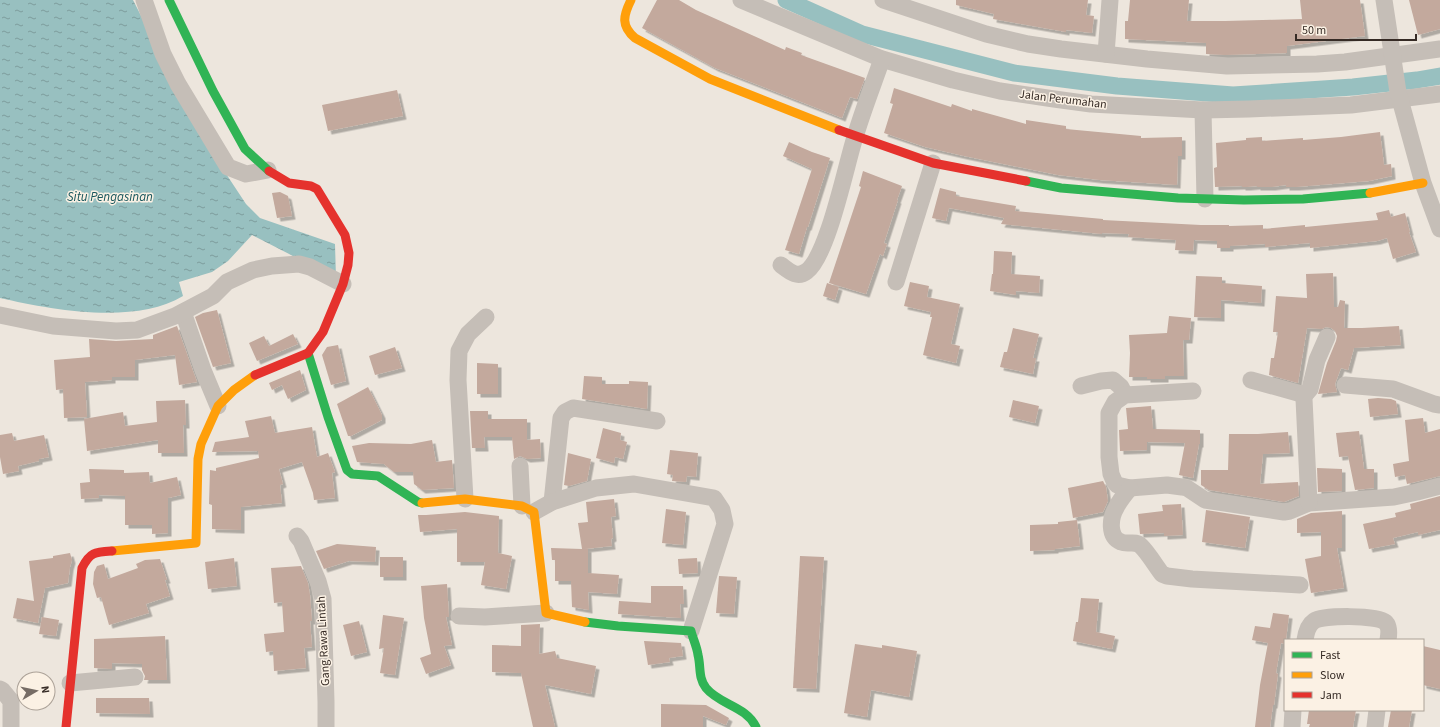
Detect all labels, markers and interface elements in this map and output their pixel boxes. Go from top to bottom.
scale bar [1296,16,1416,42]
text: 50 m [1302,22,1326,39]
street label: Jalan Perumahan [1018,86,1108,113]
water label: Situ Pengasinan [67,188,153,206]
street label: Gang Rawa Lintah [313,596,334,686]
legend [1284,639,1424,711]
text: Fast [1320,647,1340,664]
text: Slow [1320,667,1345,684]
north arrow [16,671,56,711]
text: N [37,685,53,694]
text: Jam [1320,687,1342,704]

